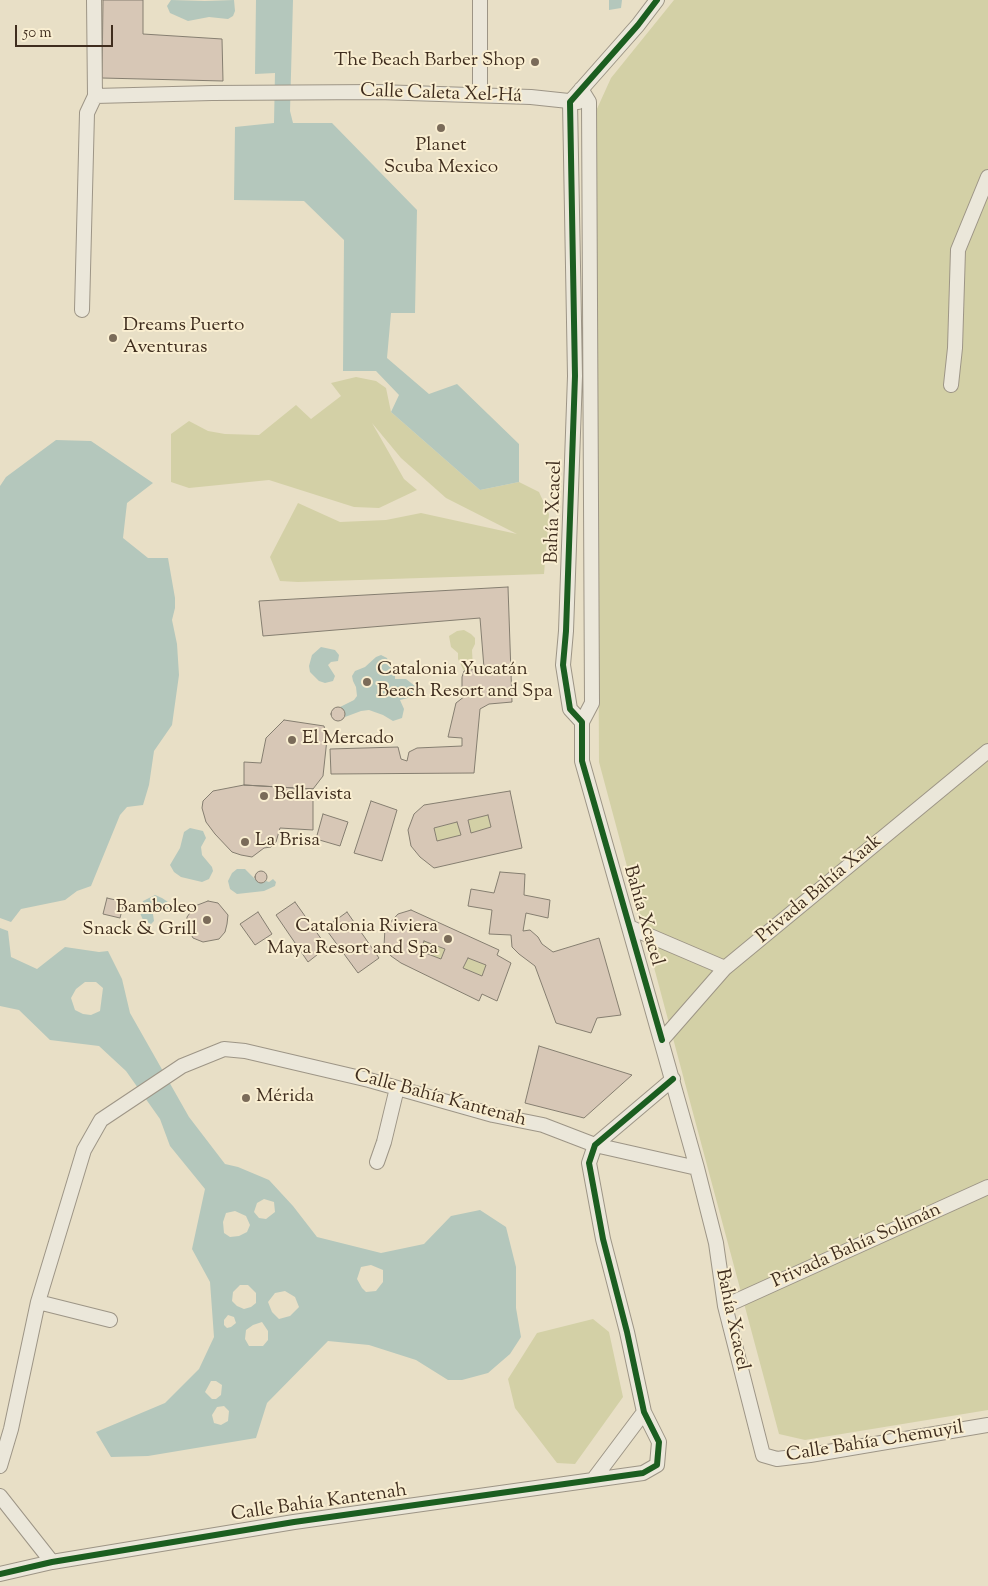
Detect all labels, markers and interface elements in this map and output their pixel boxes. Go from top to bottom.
scale bar [18,15,115,47]
text: 50 m [23,23,52,44]
place label: The Beach Barber Shop [334,51,525,73]
marker: The Beach Barber Shop [529,56,541,68]
street label: Calle Caleta Xel-Há [360,81,522,109]
marker: Planet Scuba Mexico [435,122,447,134]
place label: Planet Scuba Mexico [384,136,498,180]
place label: Dreams Puerto Aventuras [123,316,244,360]
marker: Dreams Puerto Aventuras [107,332,119,344]
street label: Bahía Xcacel [542,460,568,564]
place label: Catalonia Yucatán Beach Resort and Spa [377,660,553,704]
marker: Catalonia Yucatán Beach Resort and Spa [361,676,373,688]
place label: El Mercado [302,729,394,751]
marker: El Mercado [286,734,298,746]
place label: Bellavista [274,785,352,807]
marker: Bellavista [258,790,270,802]
place label: La Brisa [255,831,320,853]
street label: Privada Bahía Xaak [753,831,887,949]
marker: La Brisa [239,836,251,848]
street label: Bahía Xcacel [617,863,667,969]
place label: Bamboleo Snack & Grill [82,898,197,942]
marker: Bamboleo Snack & Grill [201,914,213,926]
place label: Catalonia Riviera Maya Resort and Spa [267,917,438,961]
marker: Catalonia Riviera Maya Resort and Spa [442,933,454,945]
street label: Calle Bahía Kantenah [351,1065,529,1133]
place label: Mérida [256,1087,314,1109]
marker: Mérida [240,1092,252,1104]
street label: Privada Bahía Solimán [769,1199,945,1295]
street label: Bahía Xcacel [709,1267,753,1373]
street label: Calle Bahía Chemuyil [785,1418,965,1468]
street label: Calle Bahía Kantenah [230,1480,408,1528]

